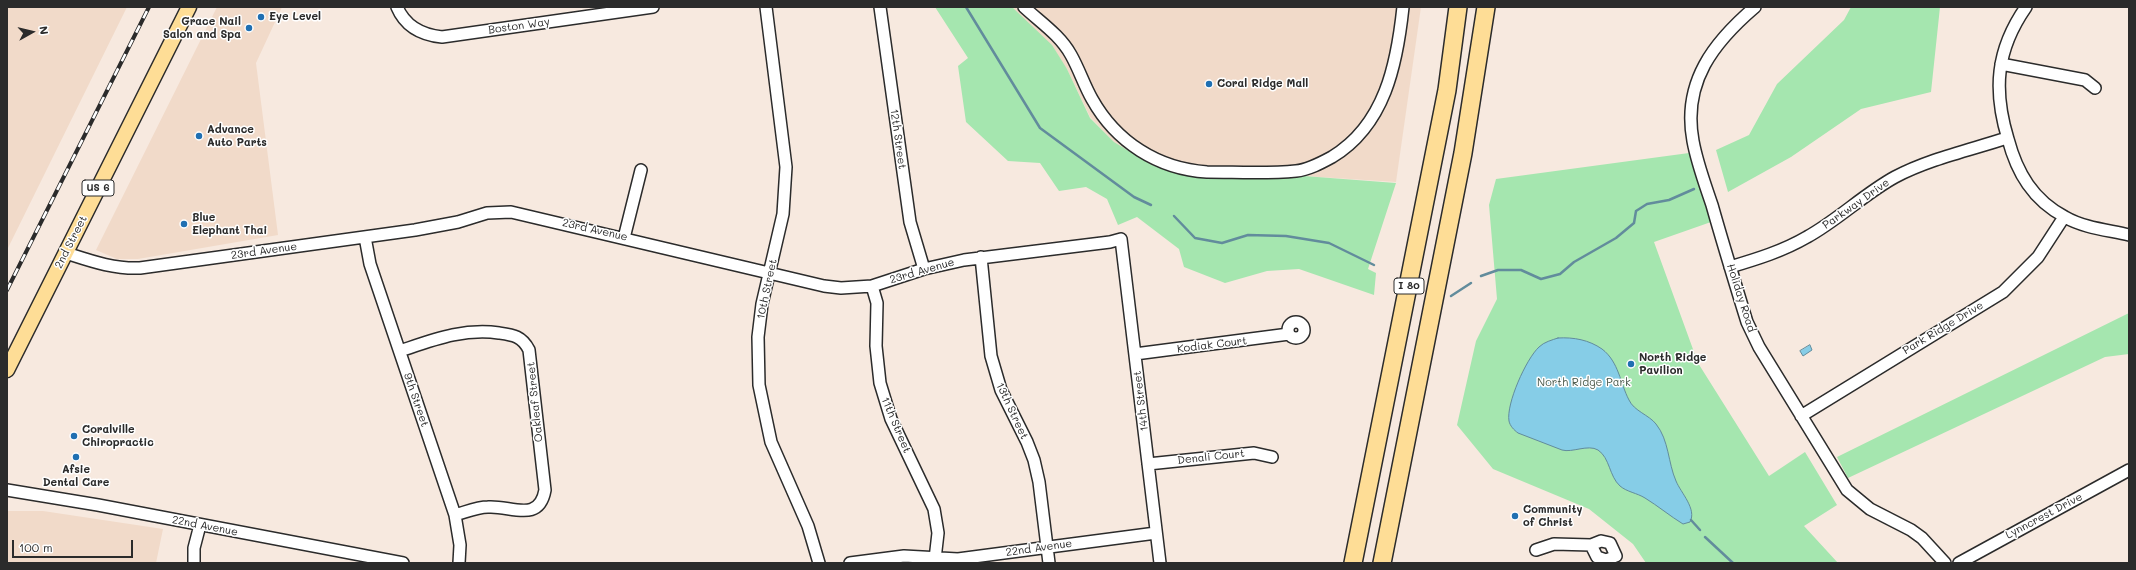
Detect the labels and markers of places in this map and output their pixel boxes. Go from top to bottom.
place label: Eye Level [269,10,321,24]
marker: Eye Level [256,12,266,22]
place label: Grace Nail Salon and Spa [163,15,241,41]
marker: Grace Nail Salon and Spa [244,23,254,33]
place label: Coral Ridge Mall [1217,77,1308,91]
marker: Coral Ridge Mall [1204,79,1214,89]
place label: Advance Auto Parts [207,123,267,149]
marker: Advance Auto Parts [194,131,204,141]
place label: Blue Elephant Thai [192,211,267,237]
marker: Blue Elephant Thai [179,219,189,229]
place label: North Ridge Pavilion [1639,351,1706,377]
marker: North Ridge Pavilion [1626,359,1636,369]
place label: Coralville Chiropractic [82,423,154,449]
marker: Coralville Chiropractic [69,431,79,441]
marker: Afsie Dental Care [71,452,81,462]
place label: Afsie Dental Care [43,463,109,489]
place label: Community of Christ [1523,503,1582,529]
marker: Community of Christ [1510,511,1520,521]

